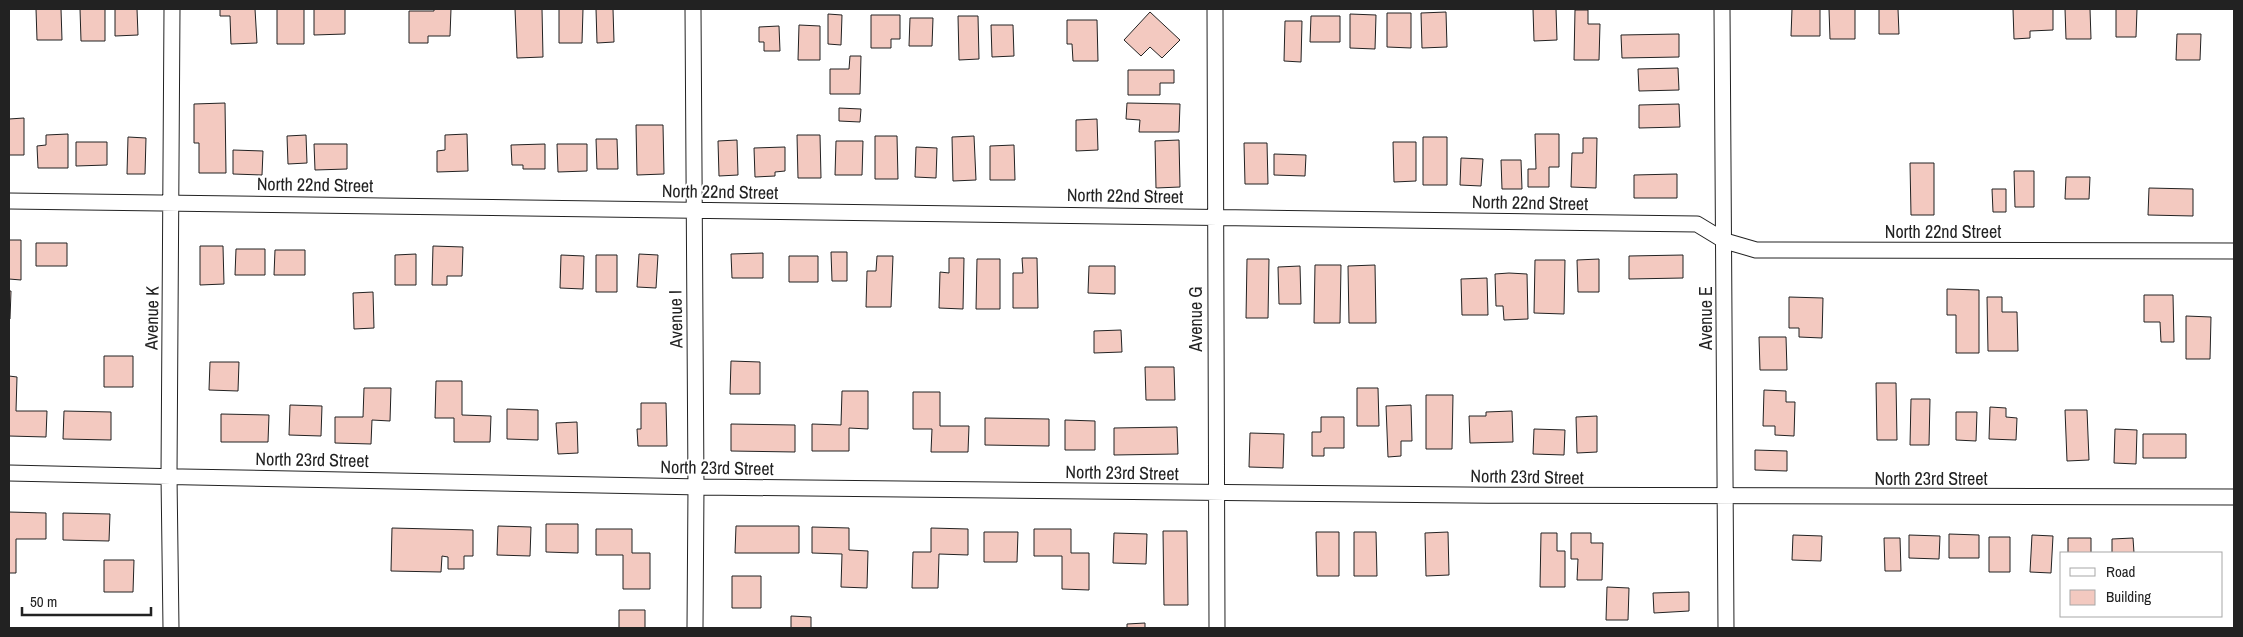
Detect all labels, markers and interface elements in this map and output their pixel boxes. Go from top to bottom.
street label: North 22nd Street [257,171,373,198]
street label: North 22nd Street [662,178,778,205]
street label: North 22nd Street [1067,182,1183,209]
street label: North 22nd Street [1472,189,1588,216]
street label: North 22nd Street [1885,219,2001,244]
street label: Avenue K [138,286,165,351]
street label: Avenue G [1183,286,1208,353]
street label: Avenue E [1693,286,1718,351]
street label: Avenue I [662,290,689,349]
street label: North 23rd Street [255,446,369,473]
street label: North 23rd Street [660,454,774,481]
street label: North 23rd Street [1065,459,1179,486]
street label: North 23rd Street [1470,463,1584,490]
street label: North 23rd Street [1874,466,1988,491]
legend [2060,552,2223,617]
text: Road [2106,561,2135,582]
scale bar [22,584,151,616]
text: Building [2106,586,2151,607]
text: 50 m [30,591,57,612]

